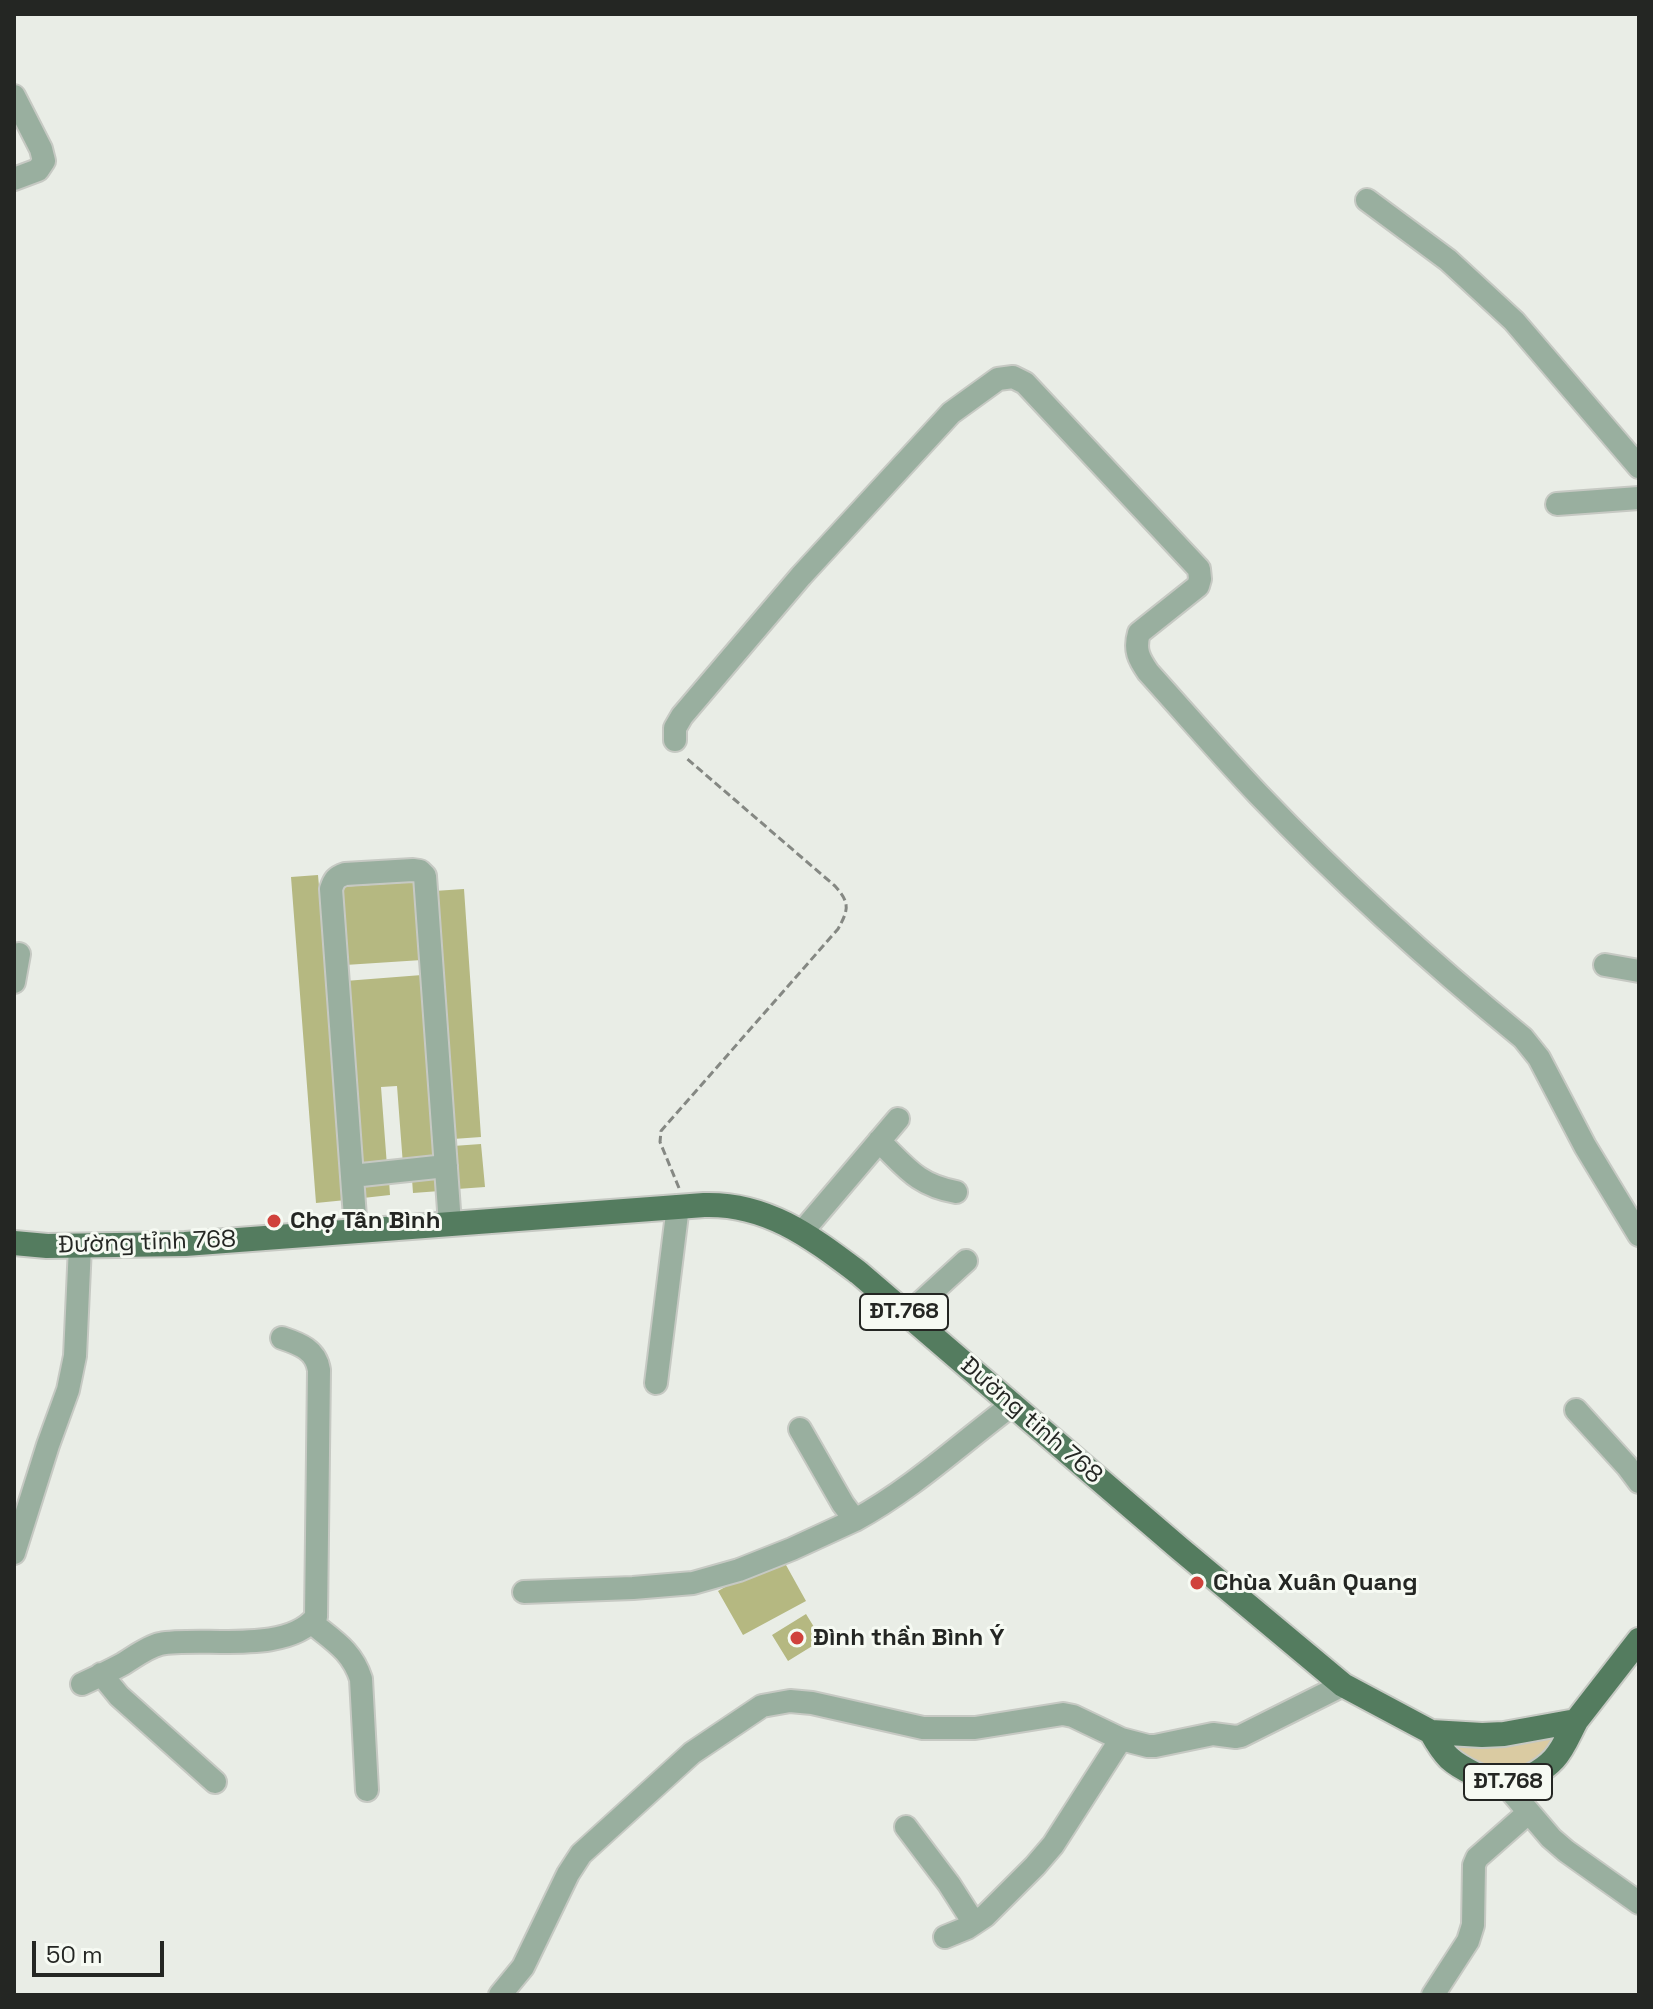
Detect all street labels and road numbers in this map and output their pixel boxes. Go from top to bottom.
street label: Đường tỉnh 768 [58,1226,236,1260]
road number: ĐT.768 [860,1294,948,1330]
street label: Đường tỉnh 768 [954,1352,1108,1490]
road number: ĐT.768 [1464,1764,1552,1800]

